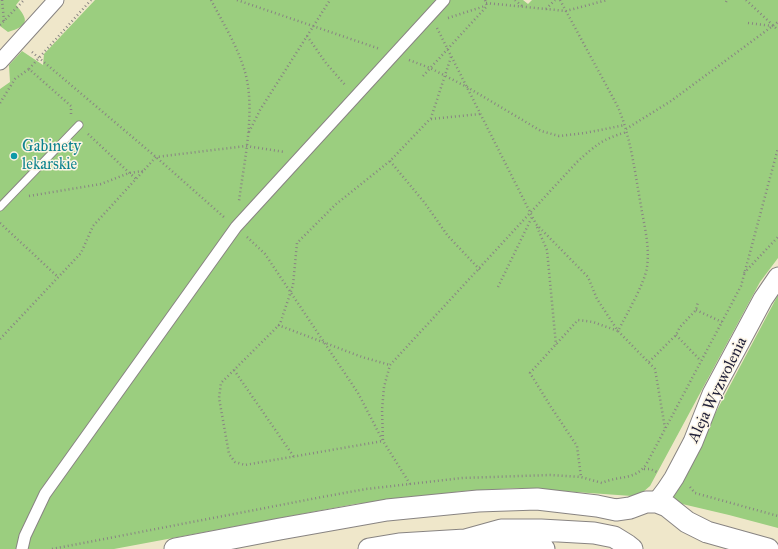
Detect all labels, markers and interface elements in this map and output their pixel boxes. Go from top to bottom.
place label: Gabinety lekarskie [22,137,81,175]
marker: Gabinety lekarskie [9,151,19,161]
street label: Aleja Wyzwolenia [684,334,752,446]

